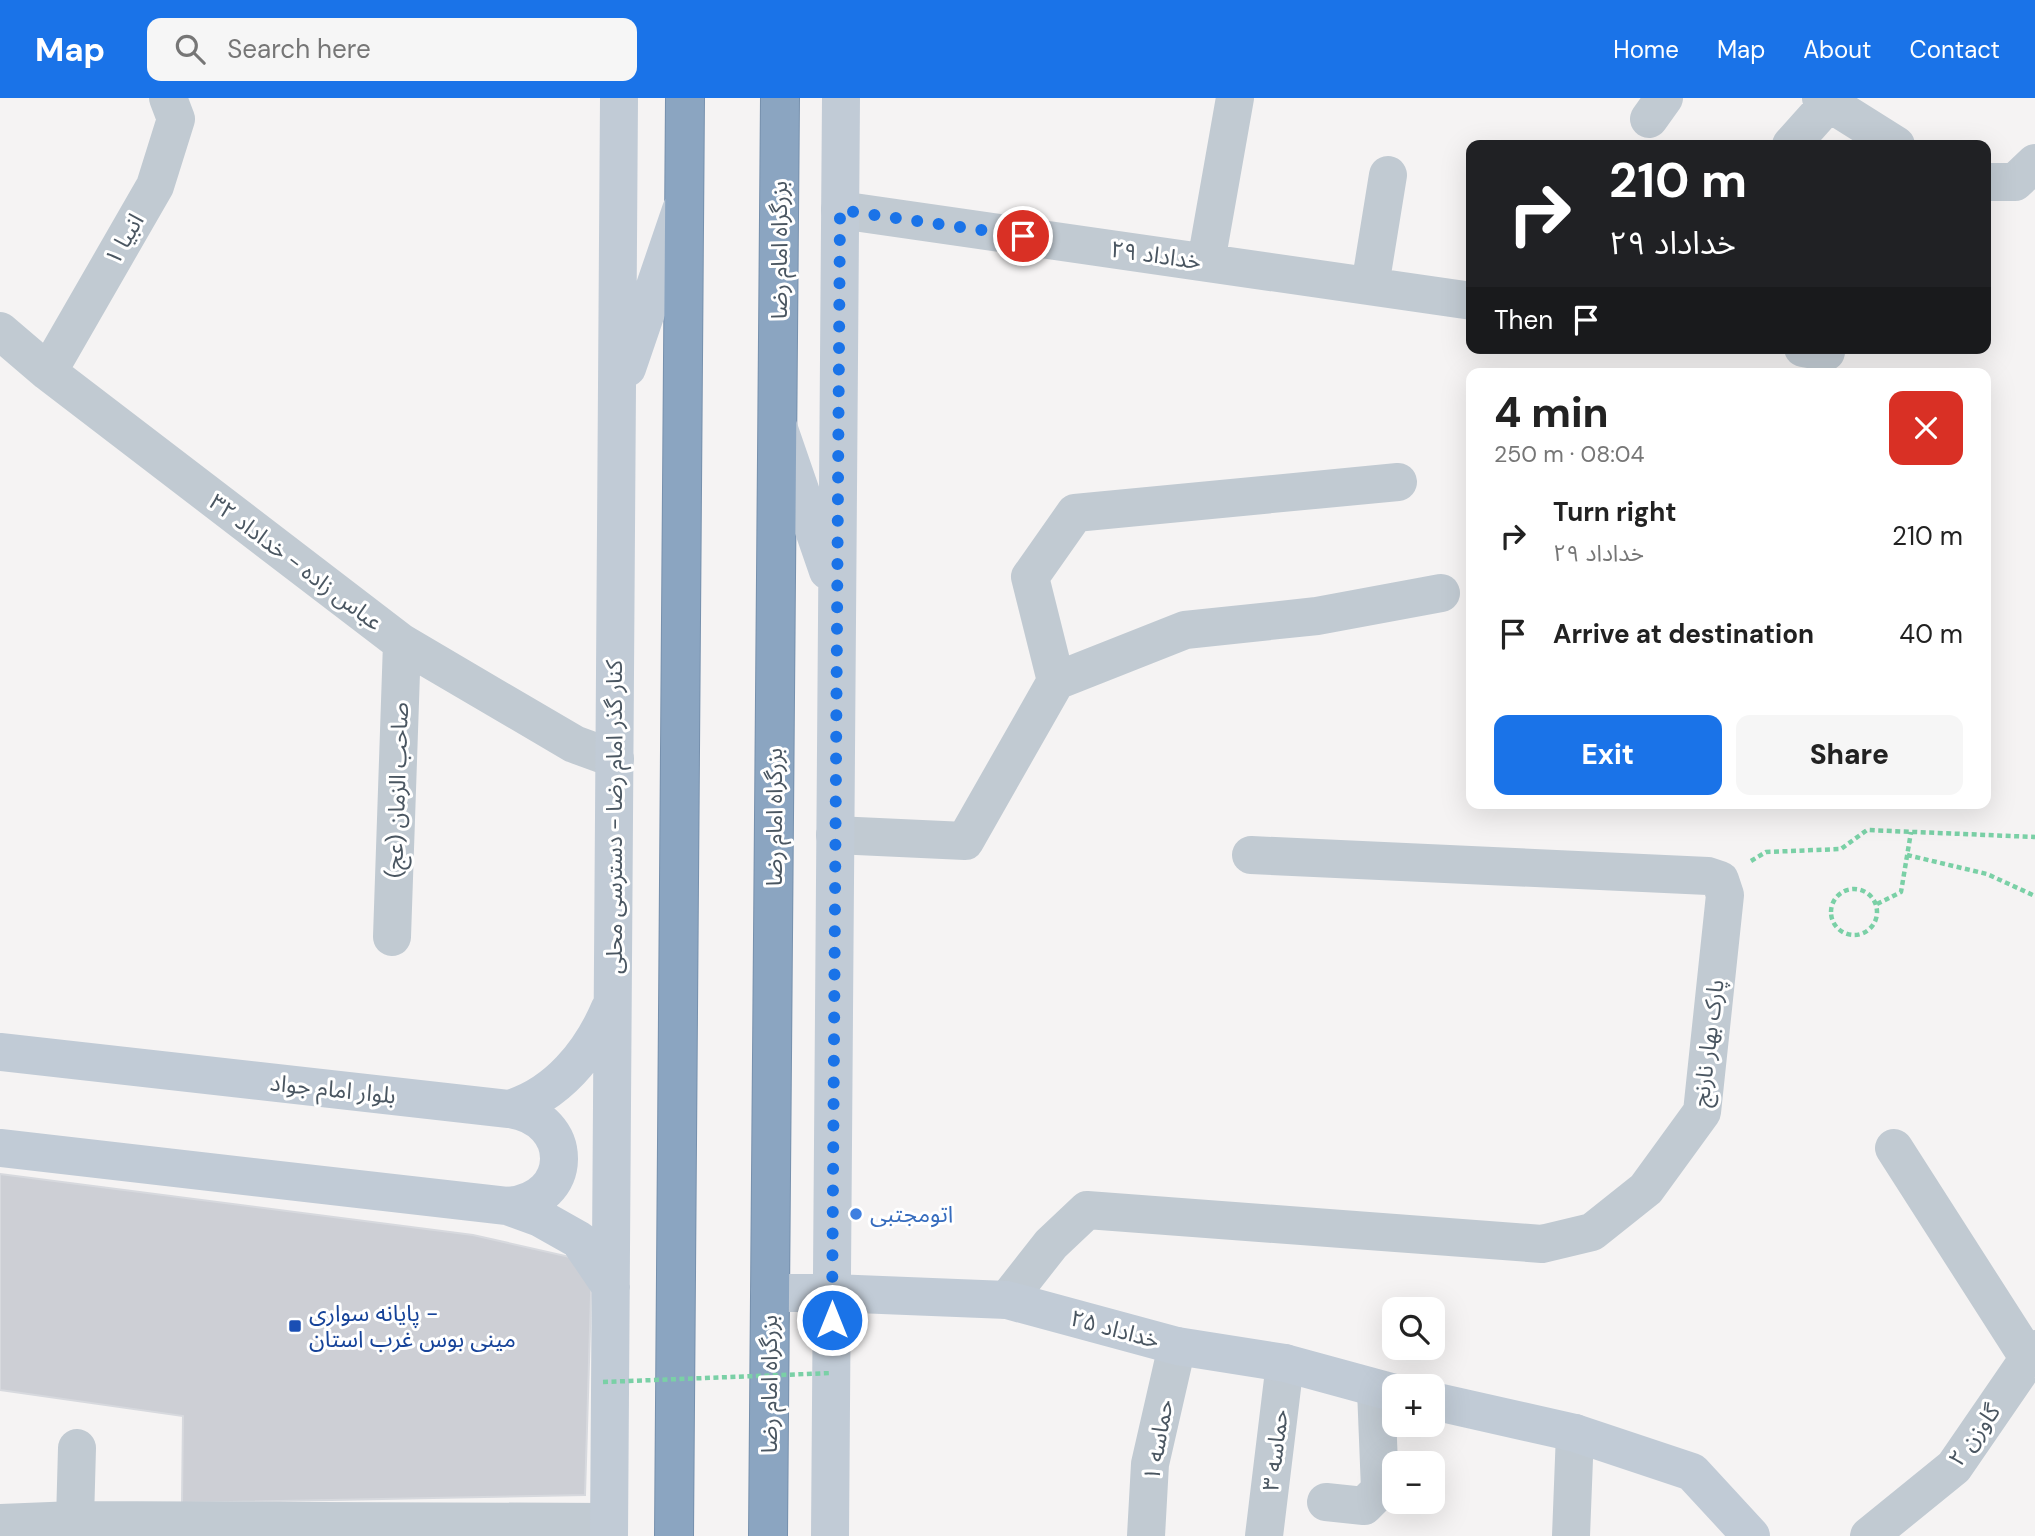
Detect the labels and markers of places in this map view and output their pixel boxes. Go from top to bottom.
pin [993,206,1053,266]
place label: اتومجتبی [870,1199,953,1229]
marker: اتومجتبی [848,1206,864,1222]
place label: پایانه سواری - مینی بوس غرب استان [309,1298,516,1354]
marker: پایانه سواری - مینی بوس غرب استان [287,1318,303,1334]

